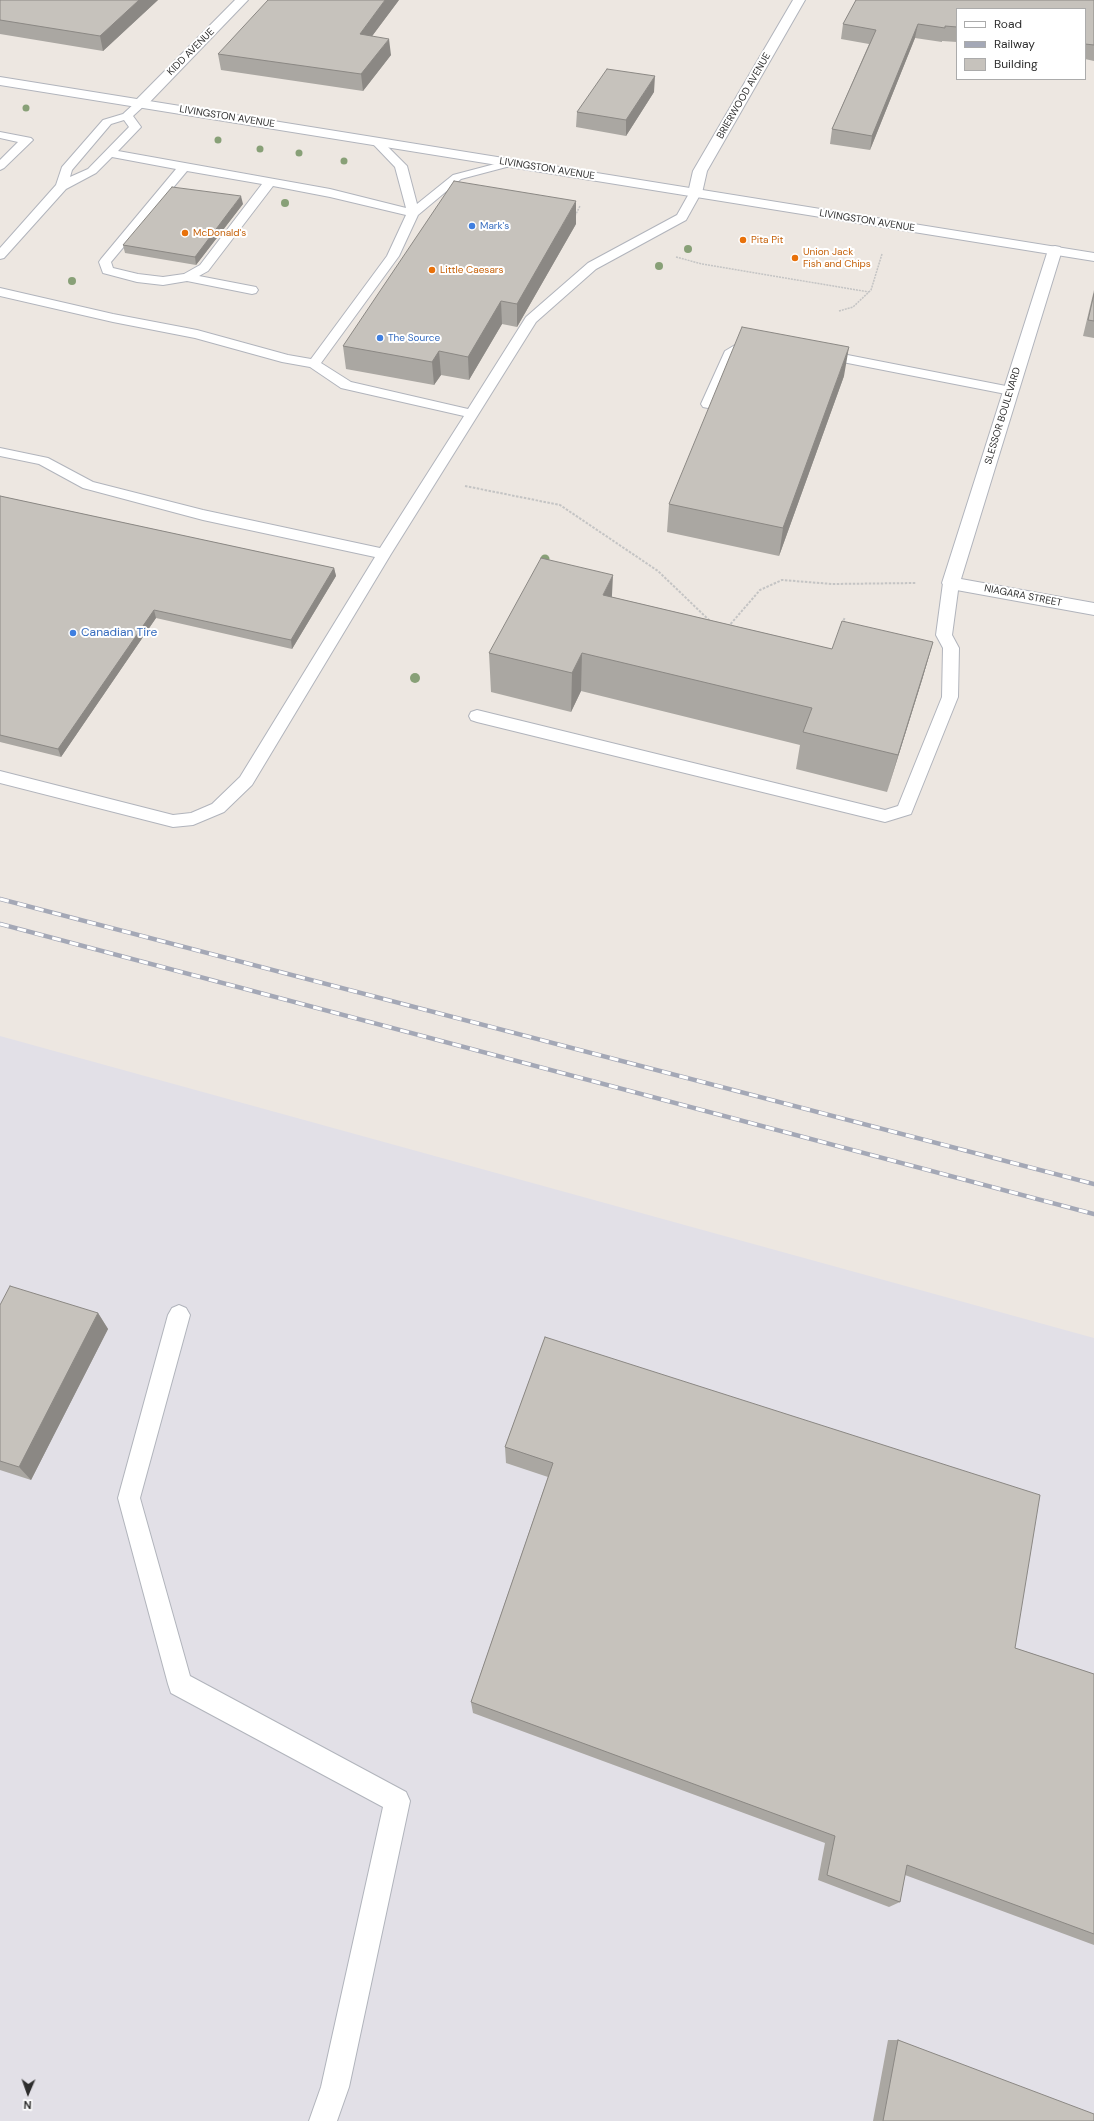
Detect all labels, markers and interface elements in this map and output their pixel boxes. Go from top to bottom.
legend [956,8,1086,80]
text: Road [994,16,1022,32]
street label: KIDD AVENUE [165,26,217,78]
text: Railway [994,36,1035,52]
street label: BRIERWOOD AVENUE [714,51,774,141]
text: Building [994,56,1038,72]
street label: LIVINGSTON AVENUE [178,104,276,130]
street label: LIVINGSTON AVENUE [498,156,596,182]
street label: LIVINGSTON AVENUE [818,208,916,234]
place label: Mark's [480,220,509,232]
marker: Mark's [467,221,477,231]
place label: McDonald's [193,227,246,239]
marker: McDonald's [180,228,190,238]
place label: Pita Pit [751,234,783,246]
marker: Pita Pit [738,235,748,245]
place label: Union Jack Fish and Chips [803,246,871,270]
marker: Union Jack Fish and Chips [790,253,800,263]
place label: Little Caesars [440,264,504,276]
marker: Little Caesars [427,265,437,275]
place label: The Source [388,332,440,344]
marker: The Source [375,333,385,343]
street label: SLESSOR BOULEVARD [982,366,1024,466]
street label: NIAGARA STREET [983,583,1063,609]
place label: Canadian Tire [81,626,157,640]
marker: Canadian Tire [68,628,78,638]
north arrow [8,2073,48,2113]
text: N [23,2098,32,2112]

